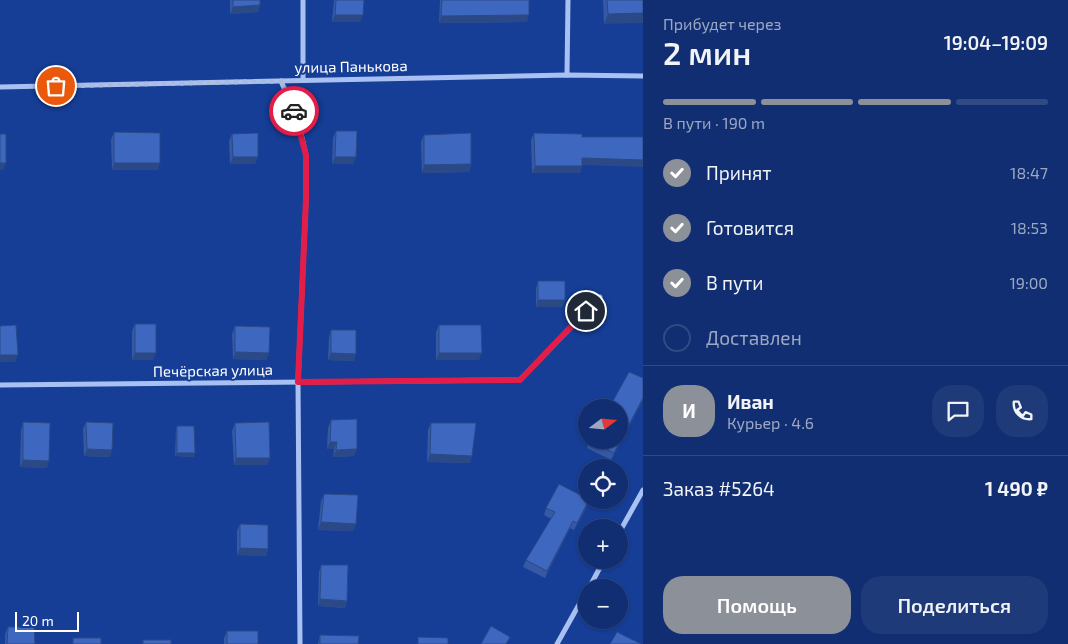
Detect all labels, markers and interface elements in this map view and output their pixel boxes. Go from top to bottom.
text: Прибудет через [663,14,781,33]
text: 19:04–19:09 [944,31,1048,54]
text: 2 мин [663,33,751,71]
street label: улица Панькова [294,56,408,77]
pin [35,65,77,107]
icon: bag [42,72,70,100]
courier [269,86,319,136]
icon: car [280,97,308,125]
text: В пути · 190 m [663,113,765,132]
icon: check [663,159,691,187]
text: Принят [706,161,772,184]
text: 18:47 [1010,163,1048,182]
icon: check [663,214,691,242]
text: Готовится [706,216,794,239]
text: 18:53 [1011,218,1048,237]
icon: check [663,269,691,297]
text: В пути [706,271,764,294]
text: 19:00 [1009,273,1048,292]
pin [565,290,607,332]
icon: home [572,297,600,325]
text: Доставлен [706,326,802,349]
street label: Печёрская улица [153,360,273,381]
button: chat [932,385,984,437]
button: phone [996,385,1048,437]
text: Иван [727,390,774,413]
north arrow [578,399,628,449]
map controls [578,399,628,629]
text: И [682,399,696,422]
text: Курьер · 4.6 [727,413,814,432]
button: locate [578,459,628,509]
text: Заказ #5264 [663,477,775,500]
text: 1 490 ₽ [985,477,1048,500]
button: + [578,519,628,569]
button: Помощь [663,576,851,634]
button: Поделиться [861,576,1048,634]
button: − [578,579,628,629]
scale bar [15,609,79,632]
text: 20 m [22,612,54,629]

